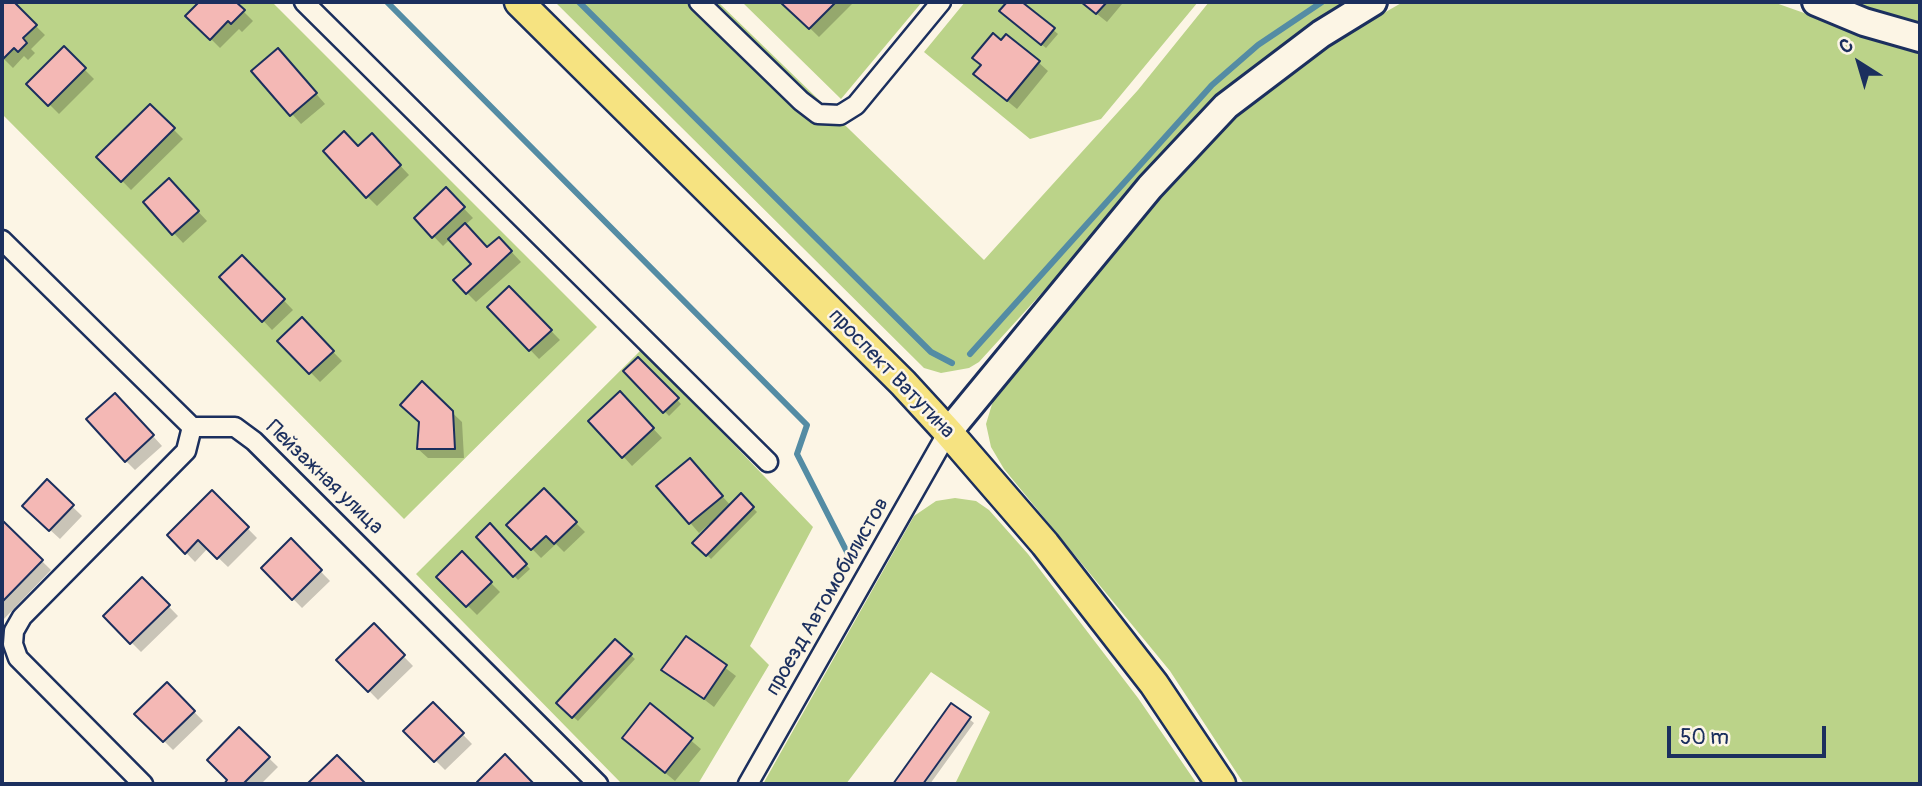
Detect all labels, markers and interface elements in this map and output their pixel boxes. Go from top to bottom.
north arrow [1824,28,1894,98]
text: С [1834,33,1858,59]
street label: проспект Ватутина [823,304,959,444]
street label: Пейзажная улица [260,416,388,540]
street label: проезд Автомобилистов [761,493,895,701]
scale bar [1670,712,1829,756]
text: 50 m [1680,724,1729,751]

